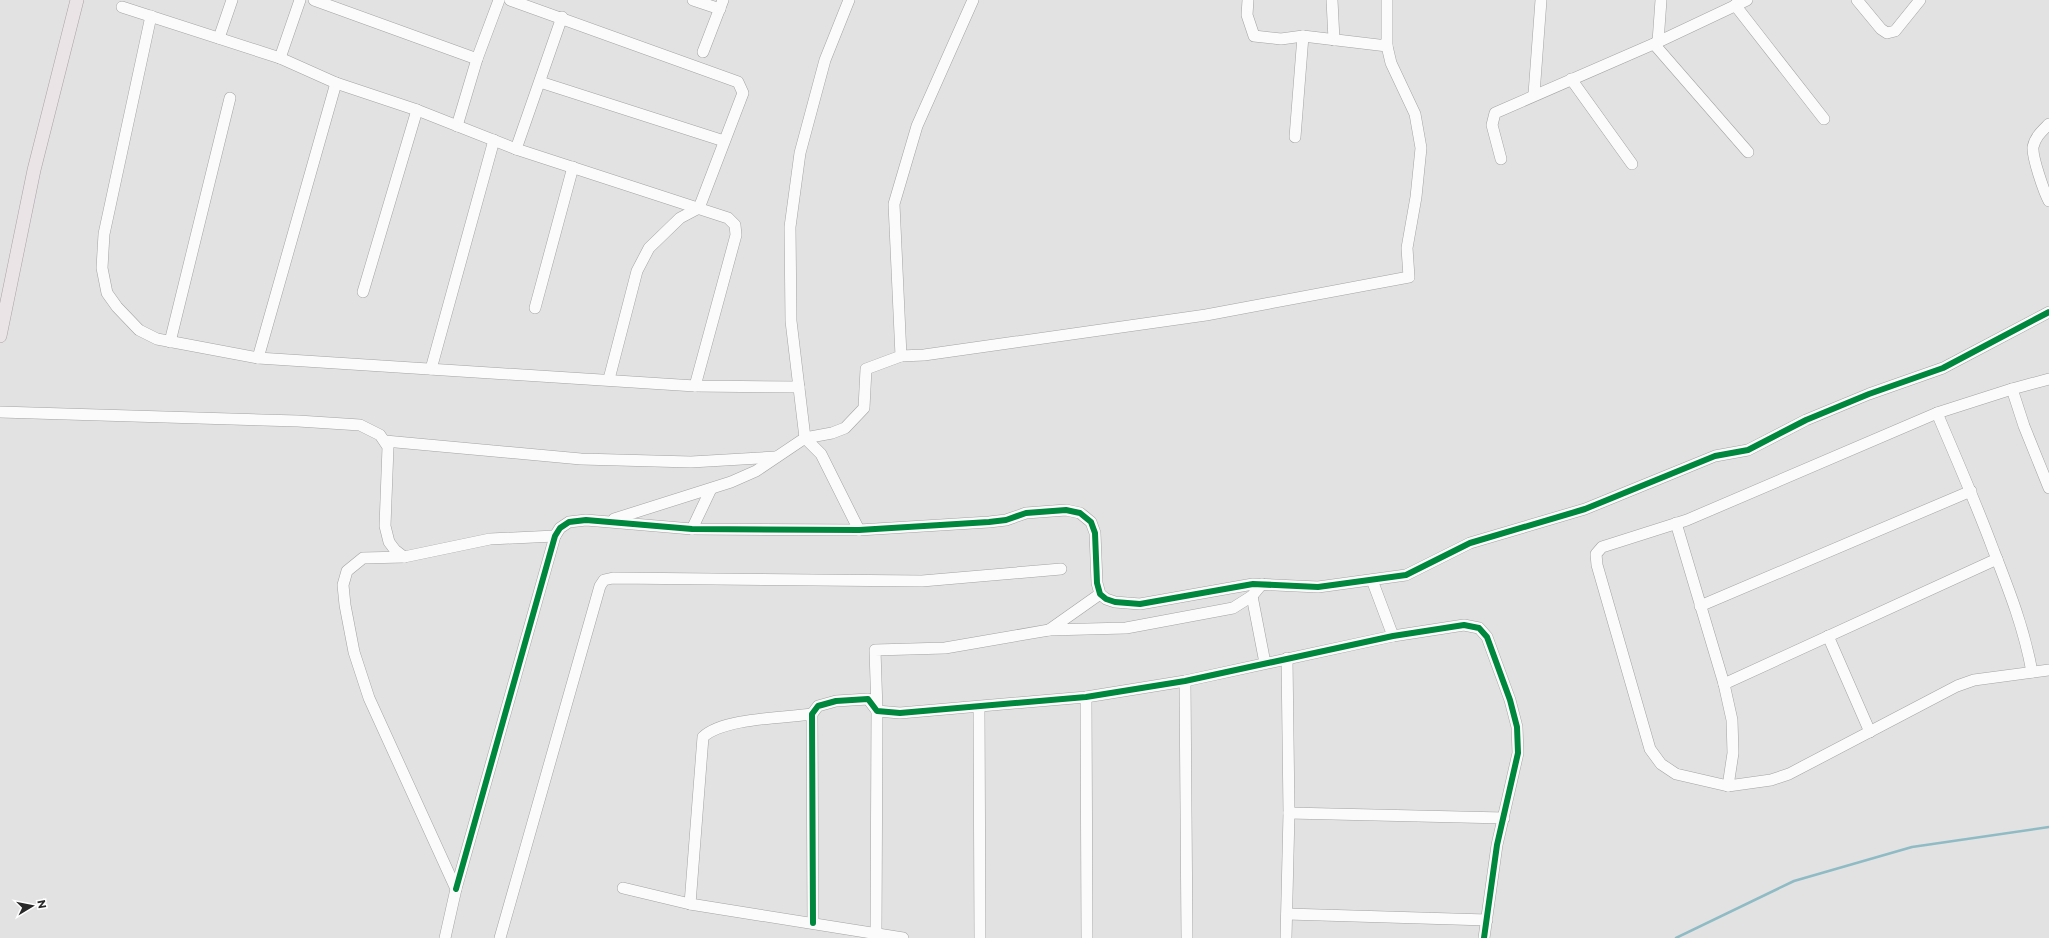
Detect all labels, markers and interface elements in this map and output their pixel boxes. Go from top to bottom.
north arrow [12,886,52,926]
text: N [34,899,50,910]

